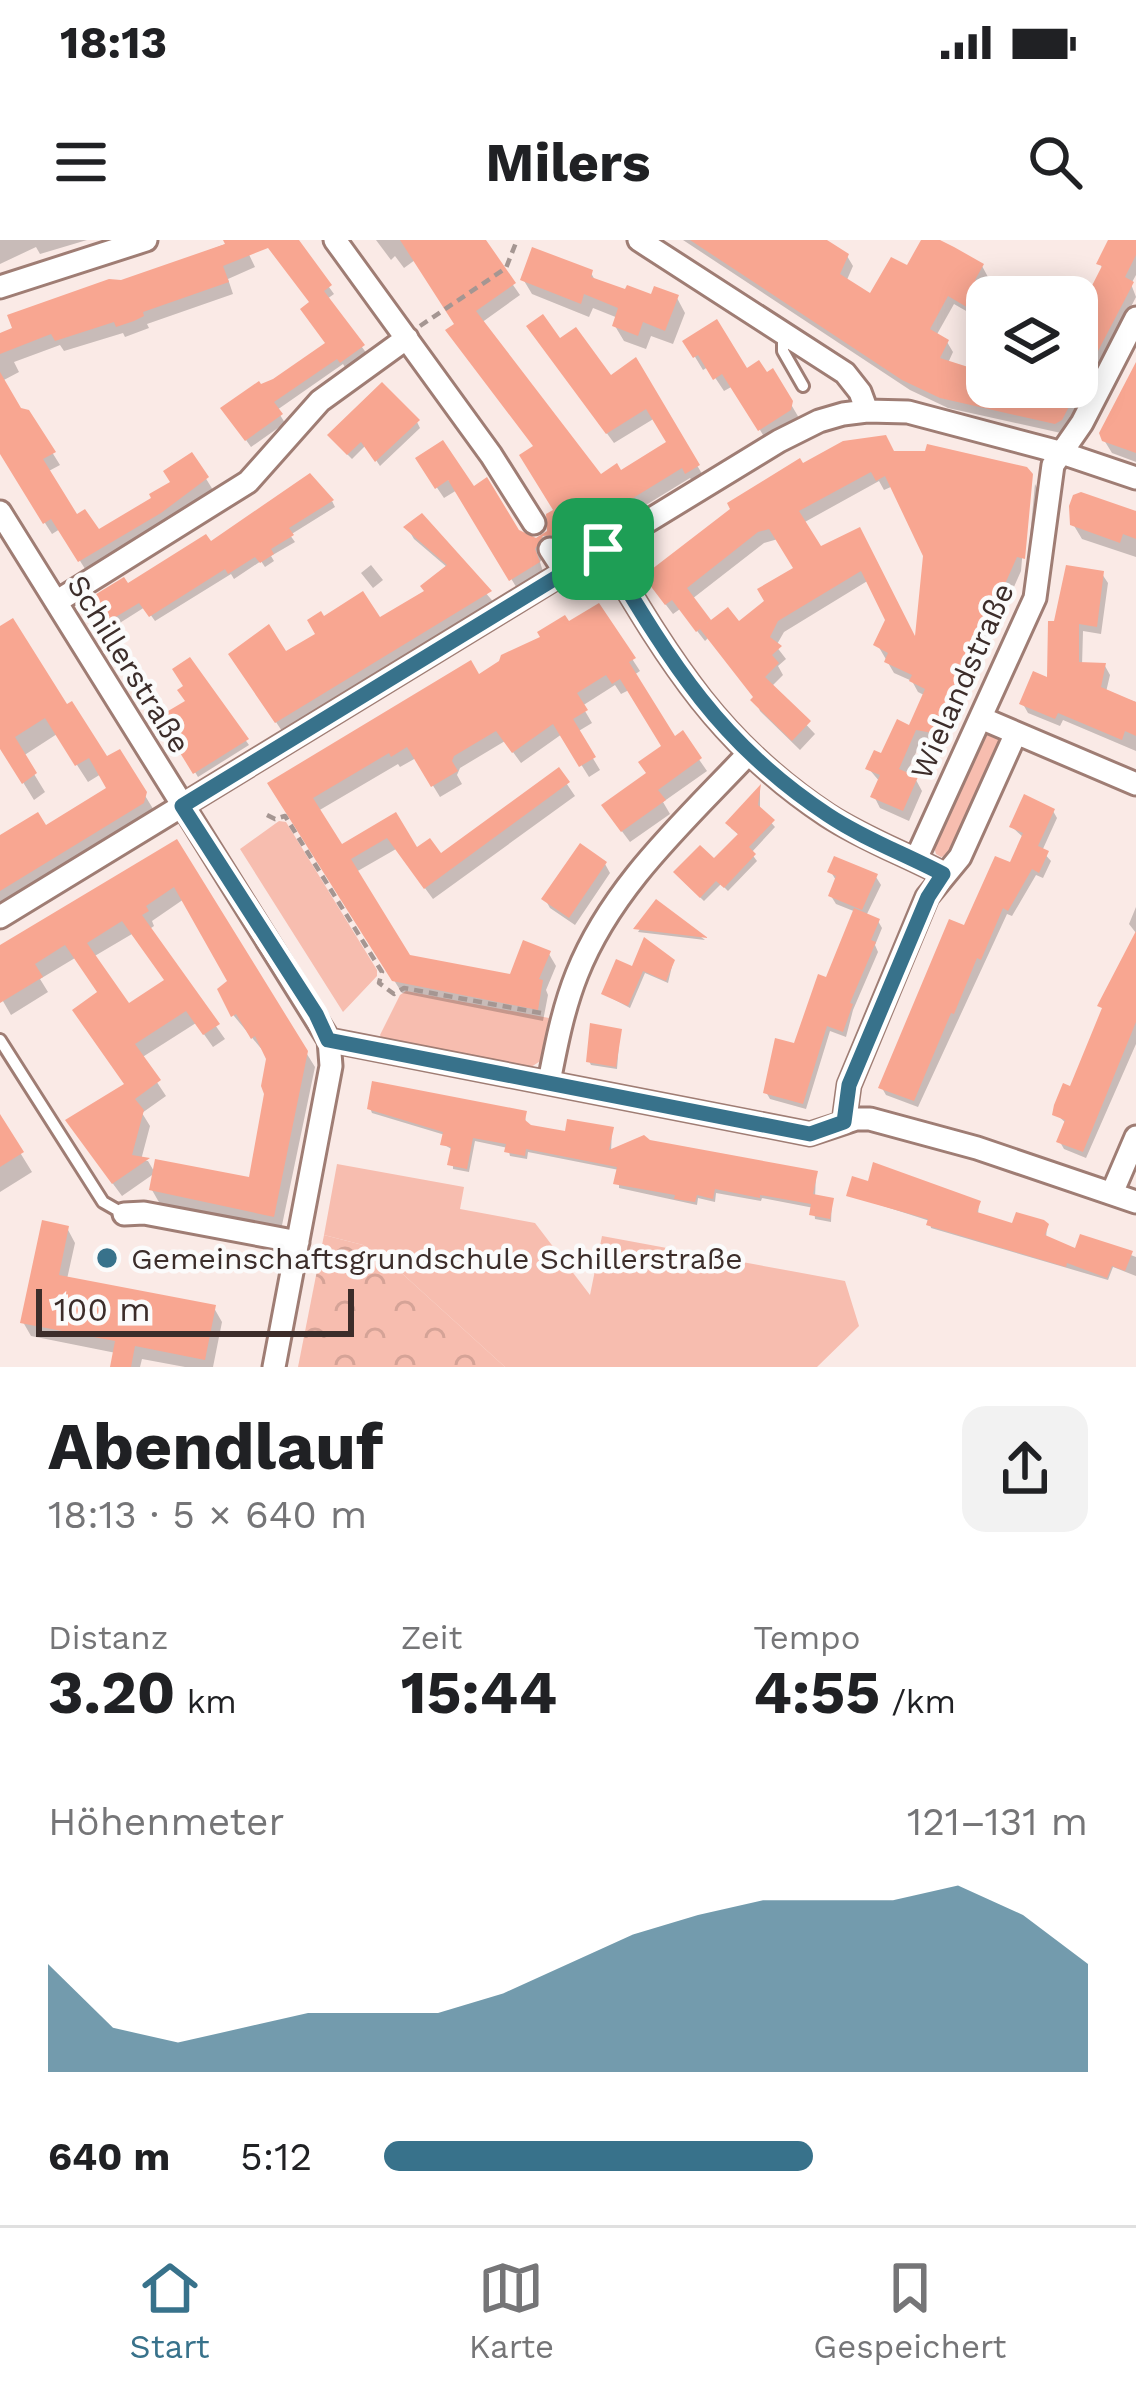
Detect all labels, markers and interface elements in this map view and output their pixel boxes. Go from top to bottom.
text: 18:13 [60,16,167,69]
icon: menu [48,129,114,195]
icon: search [1022,129,1088,195]
text: Milers [485,131,651,194]
map controls [966,276,1098,408]
button: layers [966,276,1098,408]
pin [552,498,654,600]
icon: arrive [570,516,636,582]
street label: Schillerstraße [60,569,198,759]
street label: Wielandstraße [903,578,1021,784]
place label: Gemeinschaftsgrundschule Schillerstraße [131,1241,743,1276]
marker: Gemeinschaftsgrundschule Schillerstraße [94,1245,120,1271]
scale bar [36,1283,354,1336]
text: 100 m [54,1290,151,1329]
button: share [962,1406,1088,1532]
text: Abendlauf [48,1408,383,1485]
text: 18:13 · 5 × 640 m [48,1492,367,1537]
text: Distanz [48,1618,168,1657]
text: Zeit [401,1618,462,1657]
text: Tempo [753,1618,861,1657]
text: 3.20 [48,1657,175,1728]
text: 15:44 [401,1657,557,1728]
text: 4:55 [753,1657,880,1728]
text: km [175,1682,237,1721]
text: /km [880,1682,956,1721]
text: Höhenmeter [48,1799,284,1844]
text: 121–131 m [907,1799,1088,1844]
text: 640 m [48,2134,170,2179]
text: 5:12 [240,2134,312,2179]
tab: Start [130,2255,210,2366]
tab: Karte [469,2255,554,2366]
tab: Gespeichert [813,2255,1006,2366]

